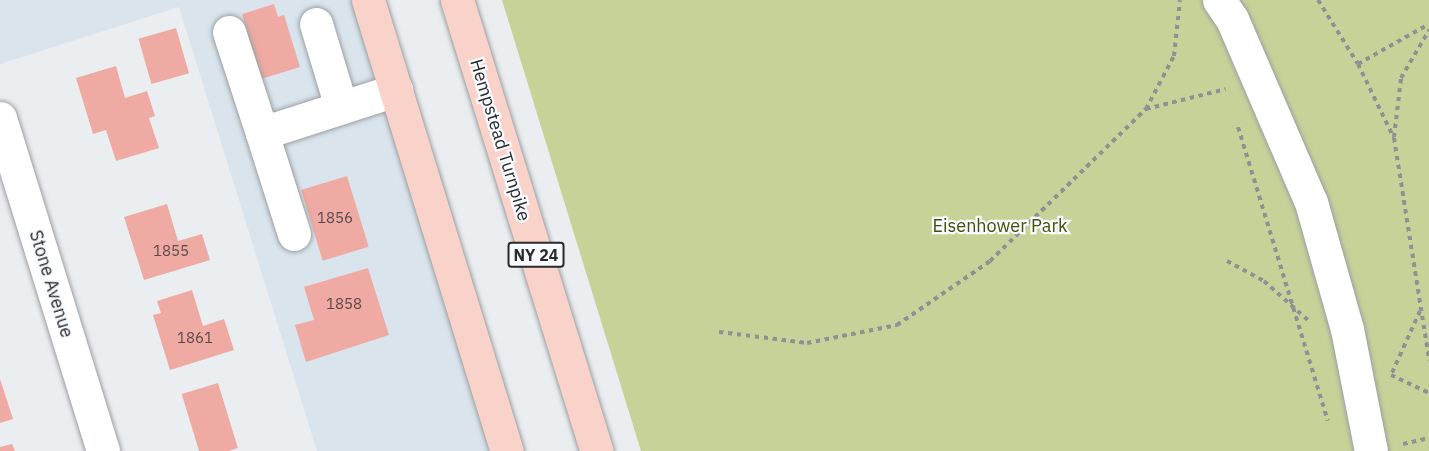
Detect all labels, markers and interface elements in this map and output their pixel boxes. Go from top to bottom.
street label: Hempstead Turnpike [465,56,535,224]
house number: 1856 [317,209,353,227]
park label: Eisenhower Park [933,215,1067,237]
street label: Stone Avenue [24,228,78,340]
house number: 1855 [153,242,189,260]
road number: NY 24 [508,242,564,268]
house number: 1858 [326,295,362,313]
house number: 1861 [177,329,213,347]

